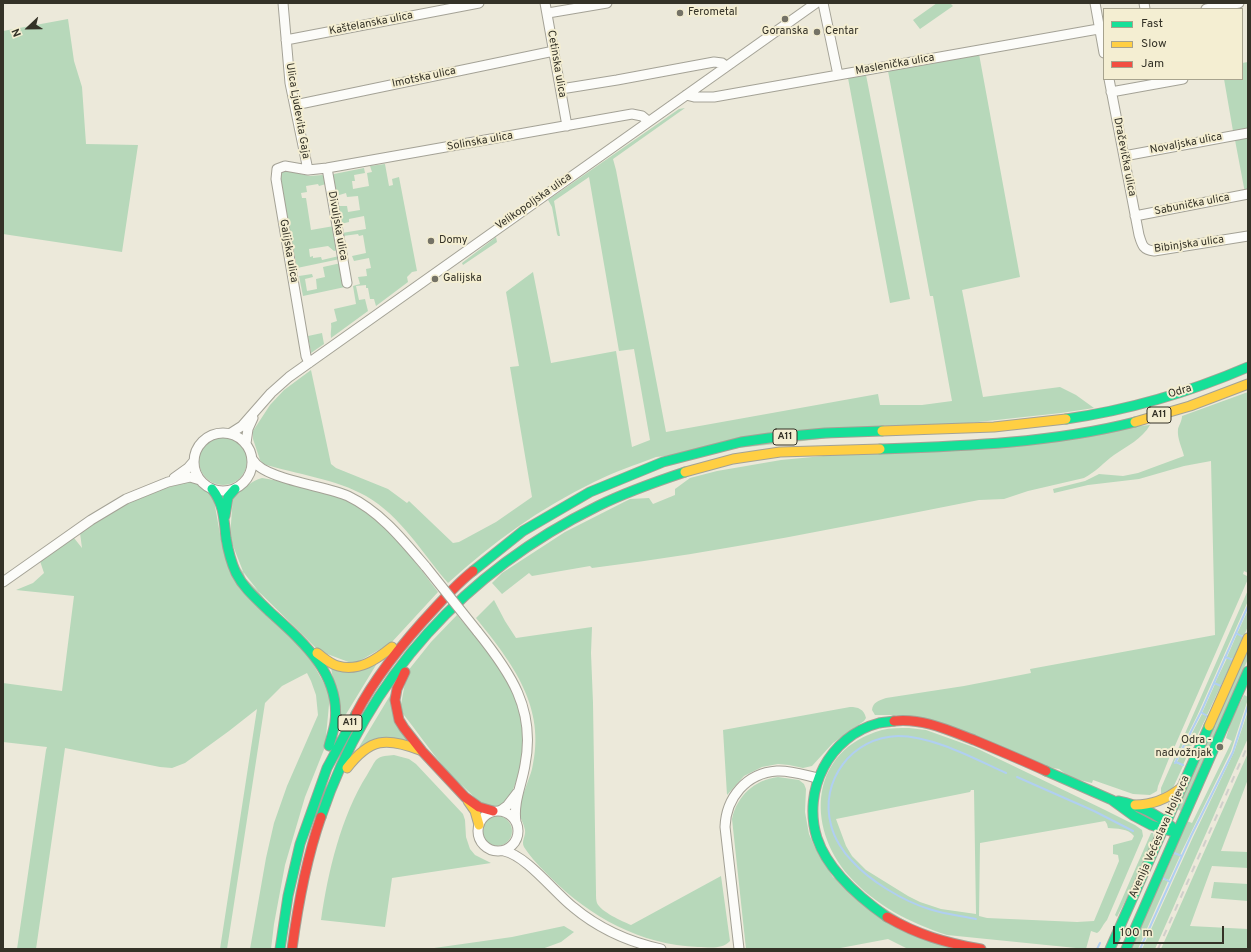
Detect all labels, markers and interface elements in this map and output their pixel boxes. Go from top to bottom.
place label: Ferometal [688,6,737,20]
north arrow [8,8,48,48]
marker: Ferometal [675,8,685,18]
legend [1103,8,1243,80]
street label: Kaštelanska ulica [328,9,414,39]
marker: Goranska [780,14,790,24]
text: Fast [1141,16,1163,32]
place label: Goranska [762,25,808,39]
place label: Centar [825,25,858,39]
text: N [9,26,25,39]
marker: Centar [812,27,822,37]
street label: Cetinska ulica [544,29,568,99]
text: Slow [1141,36,1167,52]
street label: Maslenička ulica [855,52,935,78]
text: Jam [1141,56,1164,72]
street label: Ulica Ljudevita Gaja [282,62,312,160]
street label: Imotska ulica [391,65,457,91]
street label: Dračevička ulica [1110,117,1138,197]
street label: Solinska ulica [446,130,514,154]
street label: Novaljska ulica [1149,131,1223,157]
street label: Velikopoljska ulica [493,171,575,233]
street label: Divuljska ulica [324,190,350,262]
street label: Sabunička ulica [1153,191,1231,219]
street label: Galijska ulica [276,218,300,284]
place label: Domy [439,234,468,248]
street label: Bibinjska ulica [1153,234,1225,256]
marker: Domy [426,236,436,246]
place label: Galijska [443,272,482,286]
marker: Galijska [430,274,440,284]
street label: Odra [1167,382,1193,402]
road number: A11 [1147,407,1171,423]
road number: A11 [773,429,797,445]
road number: A11 [338,715,362,731]
place label: Odra - nadvožnjak [1156,734,1212,760]
marker: Odra - nadvožnjak [1215,742,1225,752]
street label: Avenija Većeslava Holjevca [1127,774,1193,900]
scale bar [1115,918,1226,944]
text: 100 m [1120,925,1153,941]

